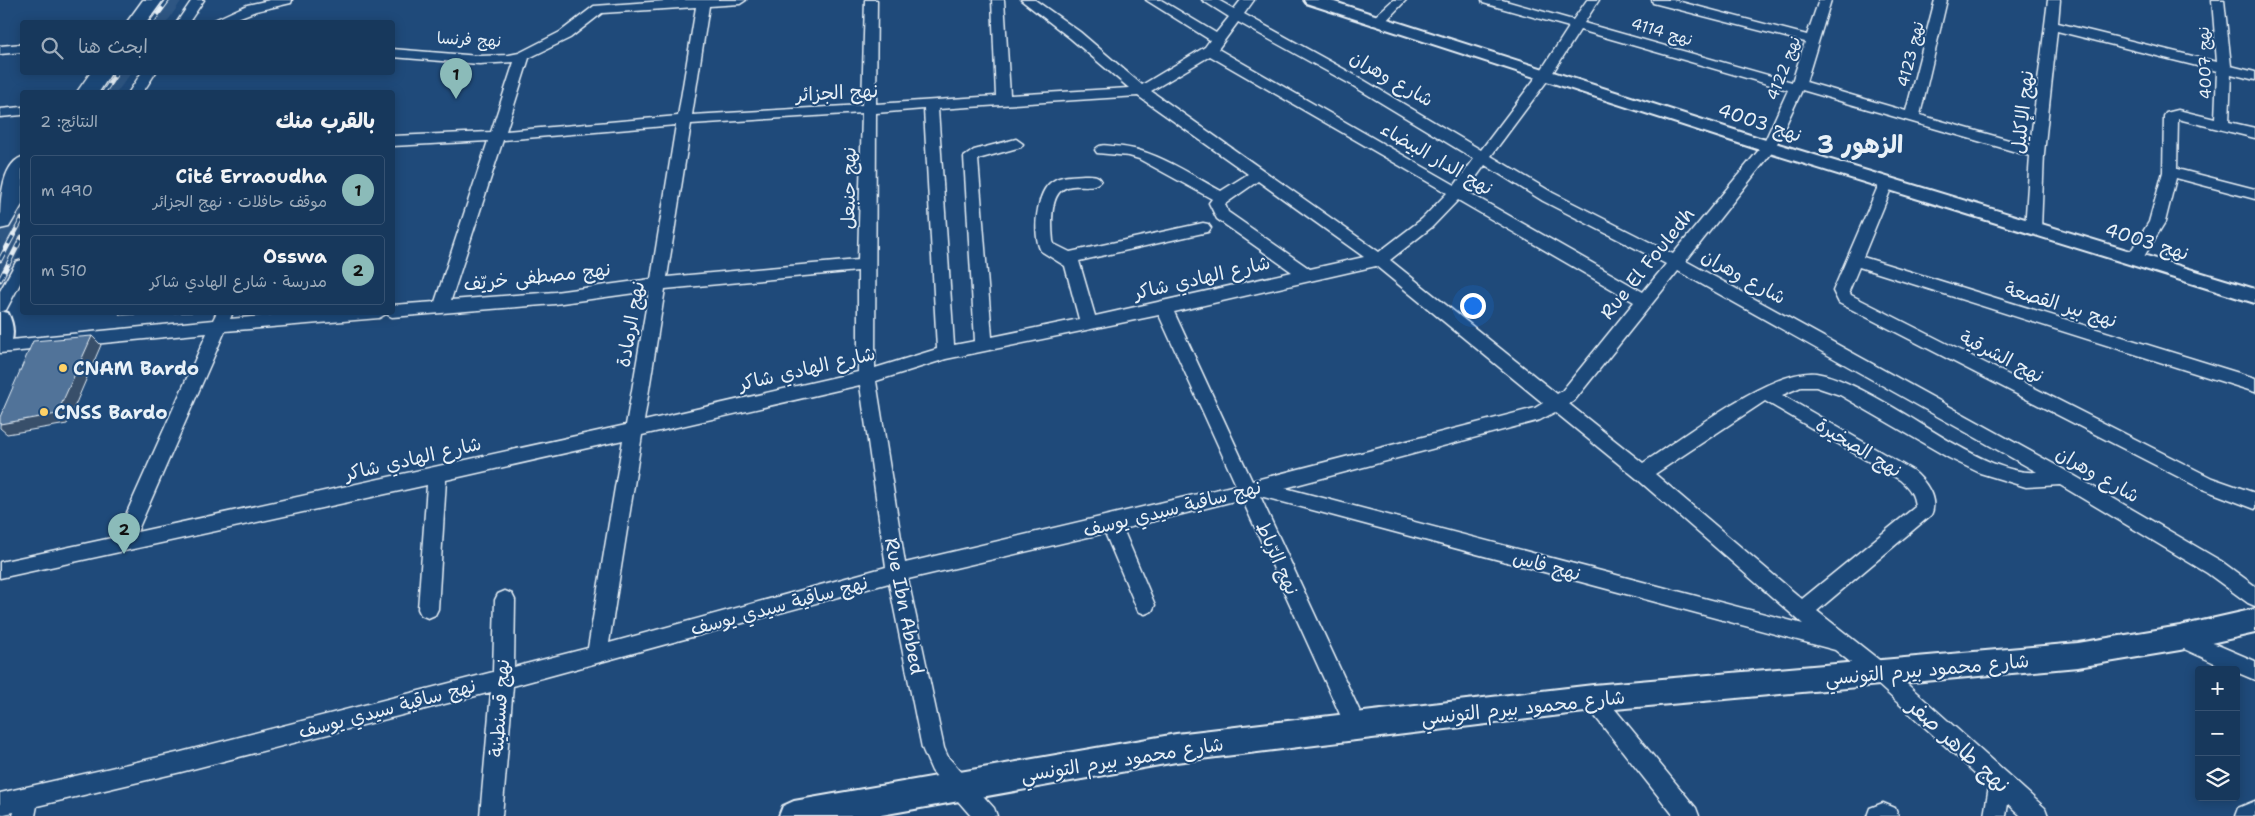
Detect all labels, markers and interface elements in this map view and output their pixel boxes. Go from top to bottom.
street label: نهج 4114 [1629,13,1695,50]
street label: نهج 4123 [1892,19,1929,89]
search box [20,20,395,75]
street label: نهج 4007 [2193,26,2216,100]
street label: نهج فرنسا [436,27,502,52]
street label: نهج 4122 [1762,33,1805,103]
icon: search [38,34,66,62]
text: ابحث هنا [78,34,148,59]
street label: شارع وهران [1345,44,1438,113]
pin: 1 [440,58,472,99]
street label: نهج الإكليل [2006,69,2039,155]
street label: نهج الجزائر [793,78,879,107]
street label: نهج 4003 [1715,97,1805,148]
text: بالقرب منك [276,107,375,135]
text: النتائج: 2 [40,111,98,132]
street label: نهج الدار البيضاء [1376,116,1498,201]
district label: الزهور 3 [1817,129,1903,161]
street label: نهج حنبعل [835,147,862,229]
text: Cité Erraoudha [176,164,327,189]
text: 490 m [41,180,93,201]
text: 1 [354,180,362,201]
text: موقف حافلات · نهج الجزائر [153,191,327,212]
street label: Rue El Fouledh [1595,202,1700,324]
street label: نهج 4003 [2102,217,2192,266]
street label: شارع وهران [1697,243,1790,311]
text: Osswa [263,244,327,269]
street label: شارع الهادي شاكر [1130,250,1273,308]
street label: نهج مصطفى خريّف [462,256,612,297]
text: 510 m [41,260,87,281]
text: 2 [352,260,364,281]
text: مدرسة · شارع الهادي شاكر [150,271,327,292]
street label: نهج بير القصعة [2002,276,2120,333]
street label: نهج الرمادة [611,279,650,369]
your location [1460,293,1486,319]
street label: نهج الشرقية [1956,325,2048,388]
street label: شارع الهادي شاكر [735,341,878,399]
place label: CNAM Bardo [73,356,199,381]
marker: CNAM Bardo [57,362,69,374]
place label: CNSS Bardo [54,400,168,425]
marker: CNSS Bardo [38,406,50,418]
street label: نهج الصخيرة [1811,412,1906,483]
street label: شارع الهادي شاكر [341,431,484,489]
street label: شارع وهران [2051,440,2144,509]
street label: نهج ساقية سيدي يوسف [1080,474,1264,545]
pin: 2 [108,513,140,554]
street label: نهج الرّباط [1250,518,1305,599]
street label: Rue Ibn Abbed [879,535,930,677]
street label: نهج فاس [1510,544,1584,587]
street label: نهج ساقية سيدي يوسف [688,570,871,643]
street label: شارع محمود بيرم التونسي [1824,648,2030,695]
street label: نهج قسنطينة [484,658,515,758]
map controls [2195,666,2240,801]
button: + [2195,666,2240,711]
street label: نهج ساقية سيدي يوسف [296,673,479,746]
street label: شارع محمود بيرم التونسي [1420,684,1627,735]
street label: نهج طاهر صفر [1899,690,2016,800]
button: − [2195,711,2240,756]
street label: شارع محمود بيرم التونسي [1019,731,1226,792]
button: layers [2195,756,2240,801]

